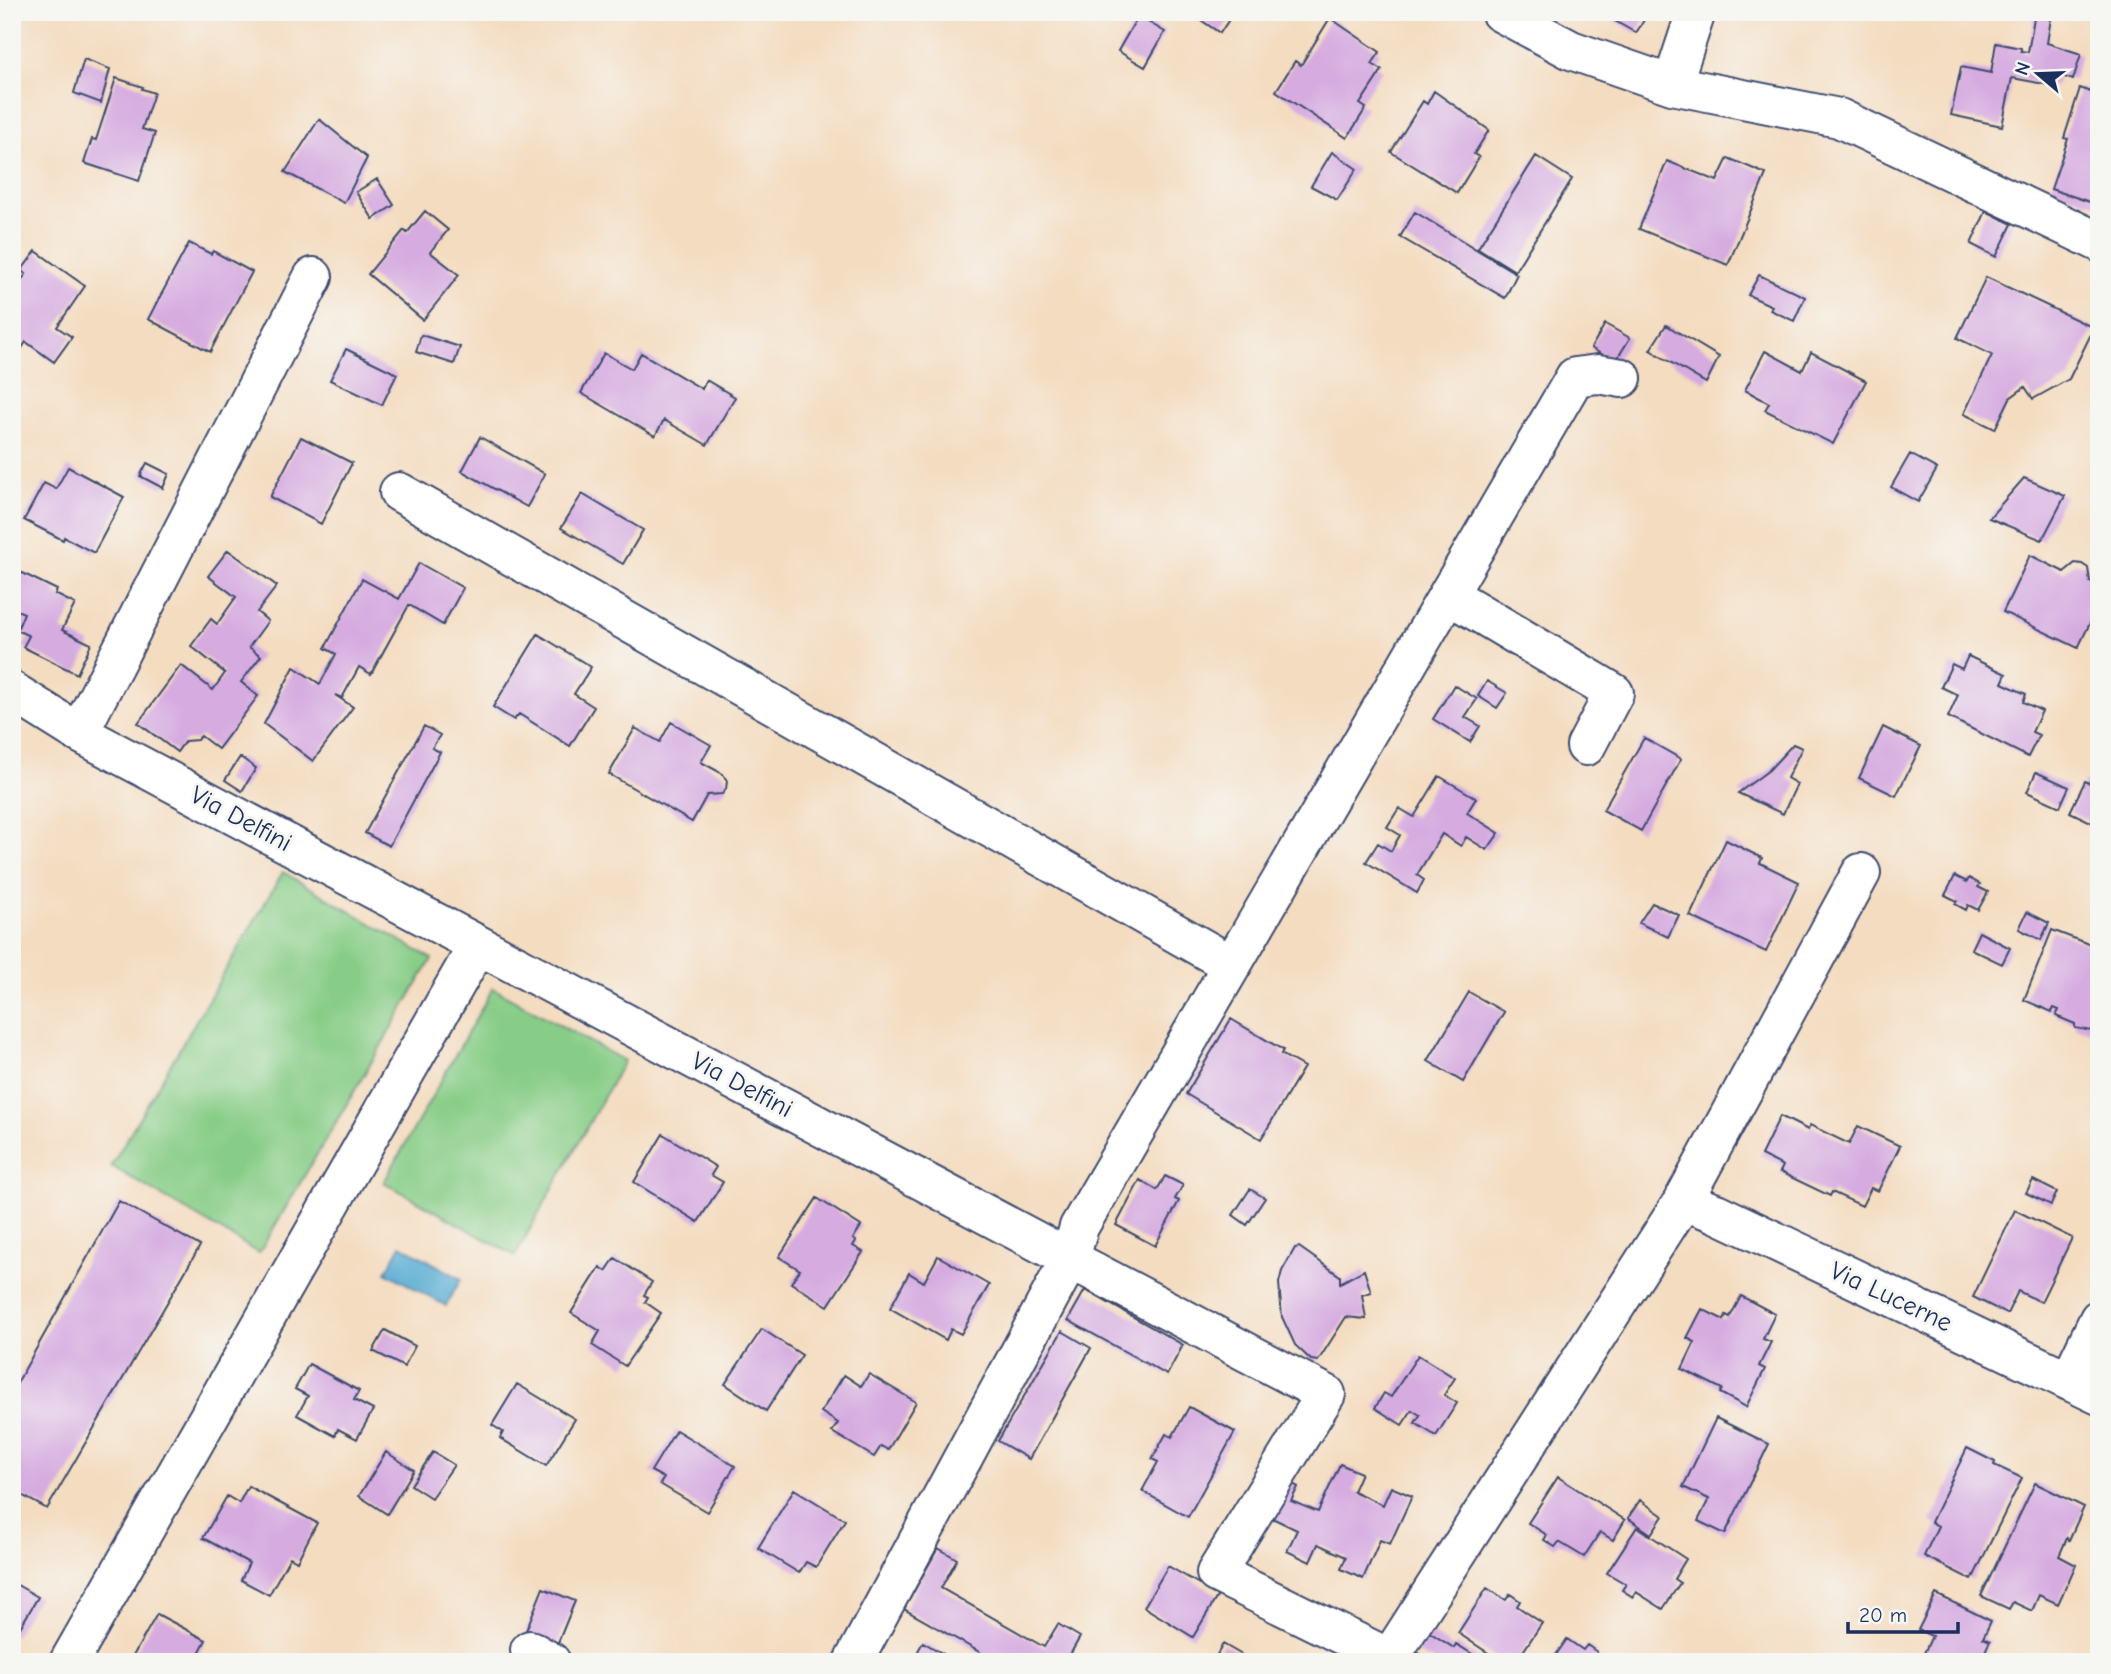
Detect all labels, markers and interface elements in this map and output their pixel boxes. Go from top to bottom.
north arrow [2002,38,2072,108]
text: N [2010,59,2035,78]
street label: Via Delfini [185,780,297,858]
street label: Via Delfini [686,1046,798,1124]
street label: Via Lucerne [1825,1256,1957,1338]
scale bar [1848,1590,1959,1634]
text: 20 m [1859,1603,1907,1627]

